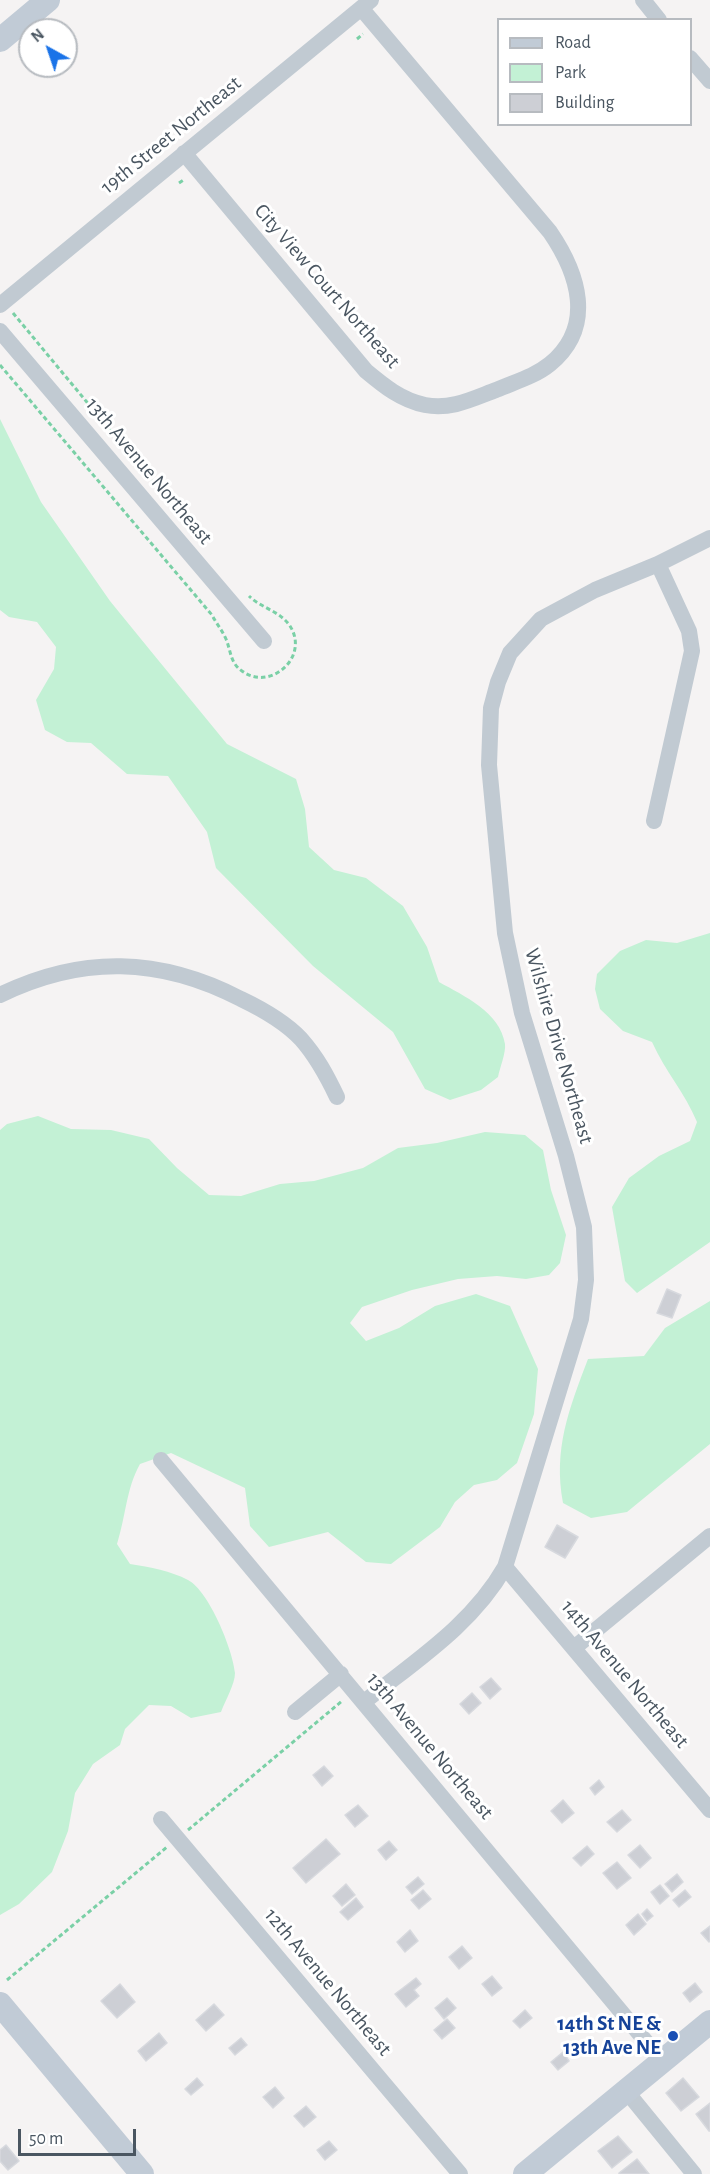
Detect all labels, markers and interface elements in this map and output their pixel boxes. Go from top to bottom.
north arrow [18,18,78,78]
legend [497,18,692,126]
text: N [28,26,47,45]
text: Road [555,34,591,52]
text: Park [555,64,586,82]
street label: 19th Street Northeast [96,71,246,199]
text: Building [555,94,614,112]
street label: City View Court Northeast [249,199,405,373]
street label: 13th Avenue Northeast [80,392,218,550]
street label: Wilshire Drive Northeast [519,945,599,1147]
street label: 14th Avenue Northeast [556,1595,694,1753]
street label: 13th Avenue Northeast [361,1667,499,1825]
street label: 12th Avenue Northeast [259,1903,397,2061]
place label: 14th St NE & 13th Ave NE [557,2011,661,2061]
marker: 14th St NE & 13th Ave NE [666,2029,680,2043]
scale bar [21,2117,140,2155]
text: 50 m [29,2130,63,2148]

